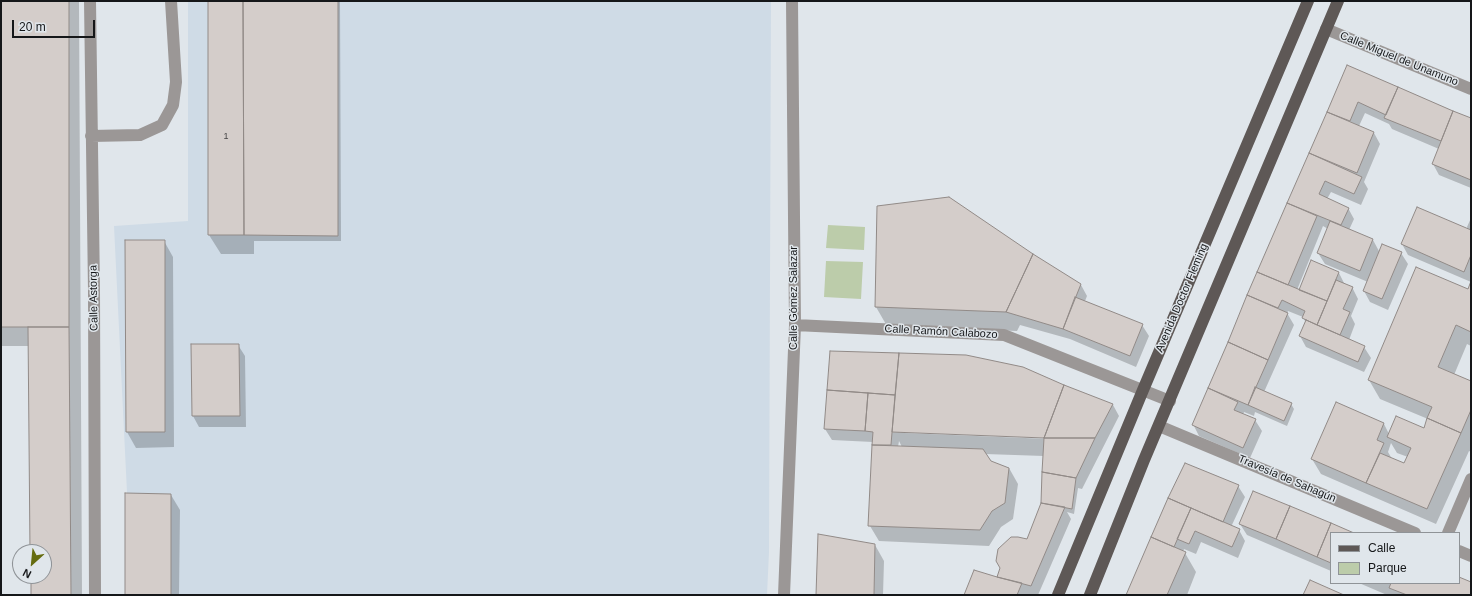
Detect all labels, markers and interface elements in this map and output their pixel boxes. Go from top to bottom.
scale bar [14,12,97,38]
text: 20 m [19,20,46,34]
street label: Calle Miguel de Unamuno [1338,29,1460,89]
house number: 1 [223,132,229,142]
street label: Avenida Doctor Fleming [1153,241,1211,355]
street label: Calle Gómez Salazar [787,246,801,350]
street label: Calle Astorga [87,265,101,331]
street label: Calle Ramón Calabozo [884,322,998,342]
street label: Travesía de Sahagún [1236,452,1338,506]
legend [1330,532,1460,584]
text: Calle [1368,541,1395,555]
north arrow [12,544,52,584]
text: Parque [1368,561,1407,575]
text: N [21,567,33,581]

